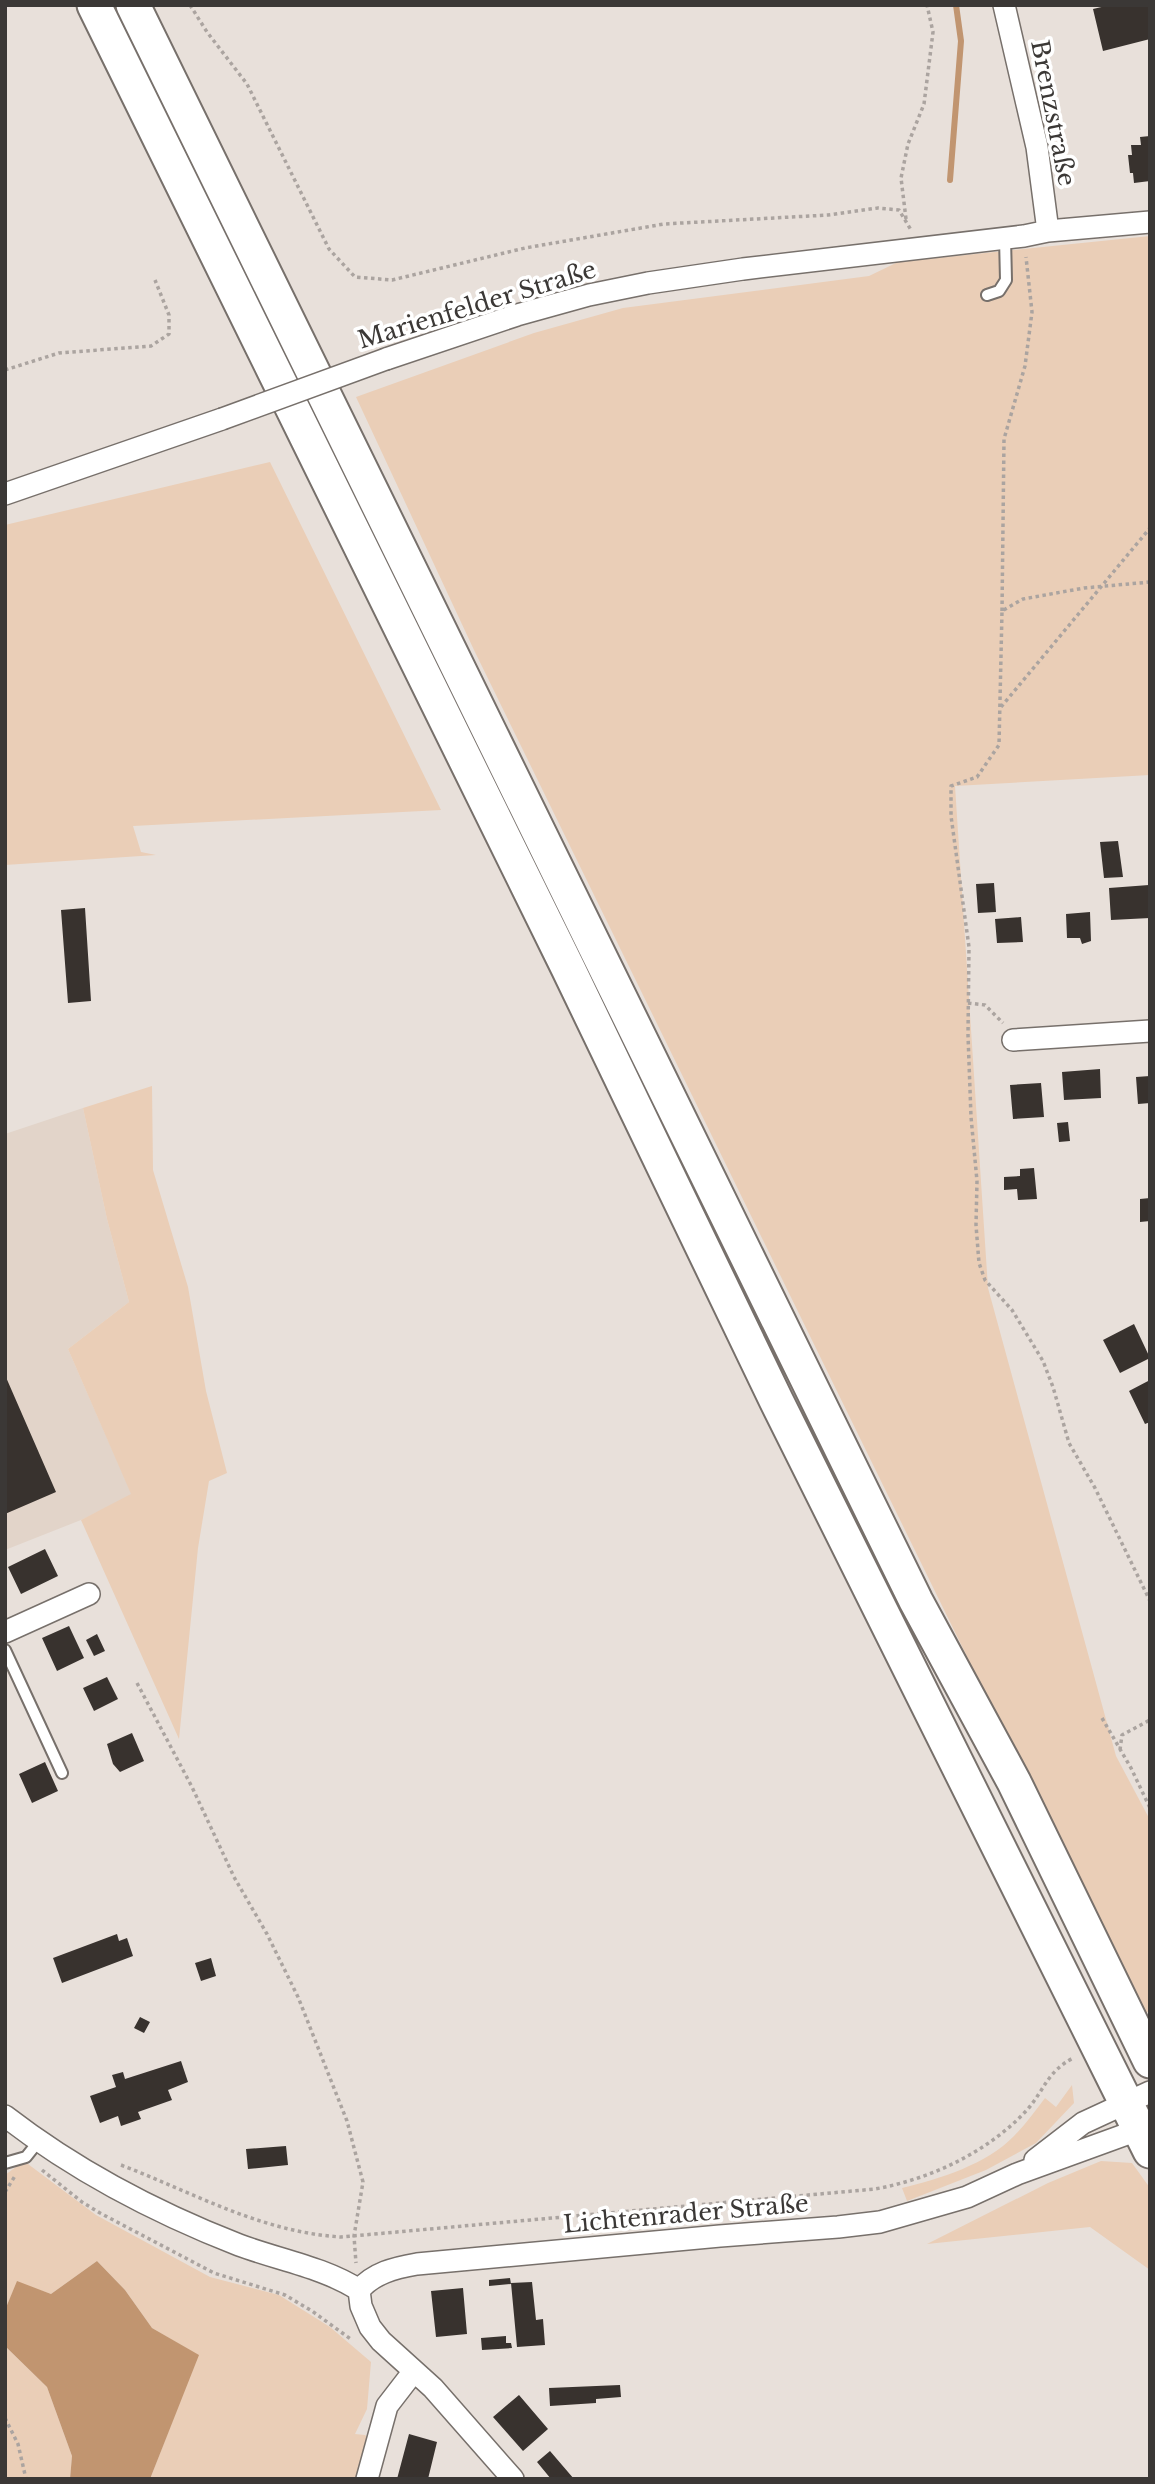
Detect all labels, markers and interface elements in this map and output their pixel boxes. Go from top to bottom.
street label: Brenzstraße [1025,37,1082,188]
street label: Marienfelder Straße [354,254,599,355]
street label: Lichtenrader Straße [562,2188,810,2239]

